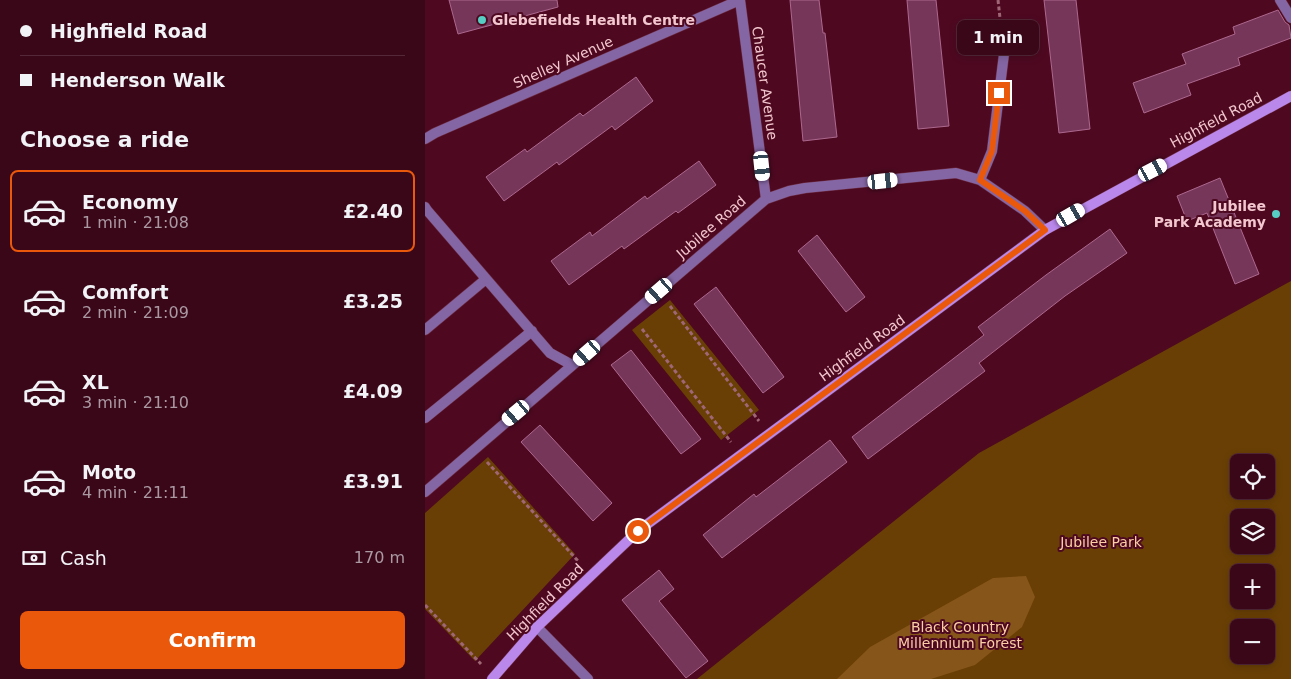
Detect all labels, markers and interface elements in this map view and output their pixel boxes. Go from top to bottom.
place label: Glebefields Health Centre [492,12,695,28]
marker: Glebefields Health Centre [476,14,488,26]
text: Highfield Road [50,20,207,42]
callout: 1 min [958,21,1040,56]
street label: Chaucer Avenue [749,25,781,141]
text: 1 min [973,28,1023,47]
street label: Shelley Avenue [511,33,615,91]
text: Henderson Walk [50,69,225,91]
route end [988,82,1010,104]
street label: Highfield Road [1167,89,1265,151]
text: Choose a ride [20,127,189,152]
car [752,150,771,182]
car [1136,156,1169,184]
car [867,172,898,190]
icon: car [22,189,67,234]
text: Economy [82,191,178,213]
street label: Jubilee Road [672,193,749,262]
place label: Jubilee Park Academy [1154,198,1266,230]
text: £2.40 [343,200,403,222]
car [1054,201,1087,229]
marker: Jubilee Park Academy [1270,208,1282,220]
text: 1 min · 21:08 [82,213,189,232]
car [642,275,675,307]
icon: car [22,279,67,324]
text: Comfort [82,281,169,303]
text: £3.25 [343,290,403,312]
text: 2 min · 21:09 [82,303,189,322]
street label: Highfield Road [816,312,908,384]
car [570,337,603,369]
icon: car [22,369,67,414]
text: XL [82,371,109,393]
text: £4.09 [343,380,403,402]
text: 3 min · 21:10 [82,393,189,412]
car [499,398,532,428]
map controls [1230,454,1275,664]
button: locate [1230,454,1275,499]
icon: car [22,459,67,504]
text: Moto [82,461,136,483]
text: £3.91 [343,470,403,492]
text: 4 min · 21:11 [82,483,189,502]
button: layers [1230,509,1275,554]
route start [627,520,649,542]
park label: Jubilee Park [1059,534,1143,550]
icon: cash [20,544,48,572]
text: Cash [60,547,107,569]
text: 170 m [354,548,405,567]
street label: Highfield Road [503,560,587,644]
button: + [1230,564,1275,609]
button: Confirm [20,611,405,669]
park label: Black Country Millennium Forest [898,619,1022,651]
button: − [1230,619,1275,664]

